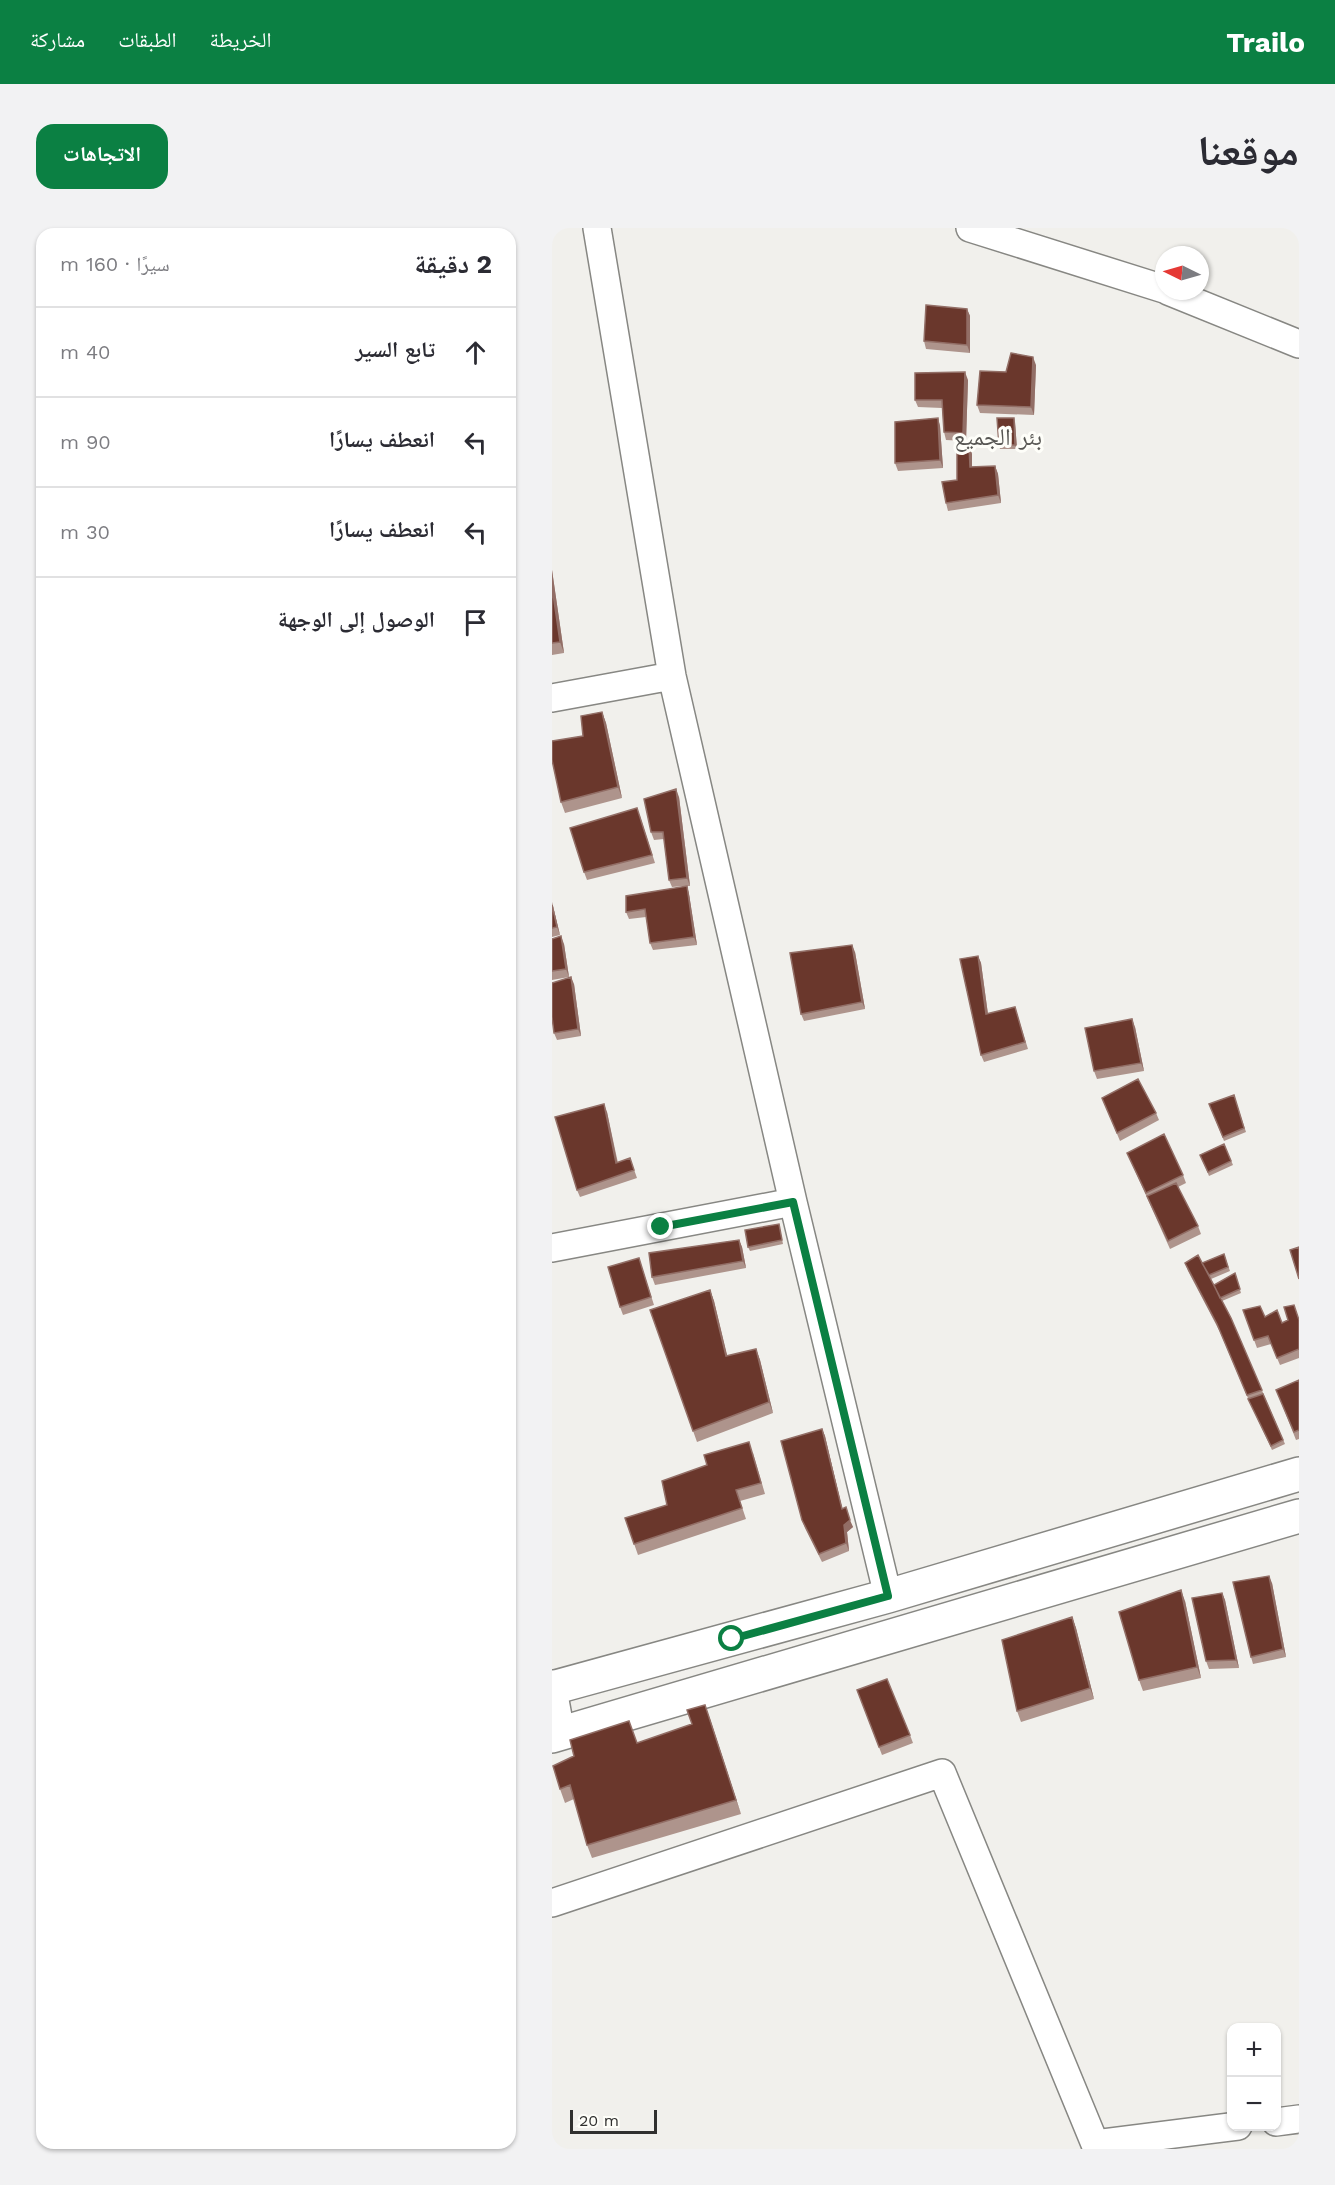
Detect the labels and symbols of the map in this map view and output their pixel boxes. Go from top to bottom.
north arrow [1155,246,1209,300]
district label: بئر الجميع [954,423,1042,452]
route end [647,1213,673,1239]
route start [718,1625,744,1651]
scale bar [570,2107,657,2134]

